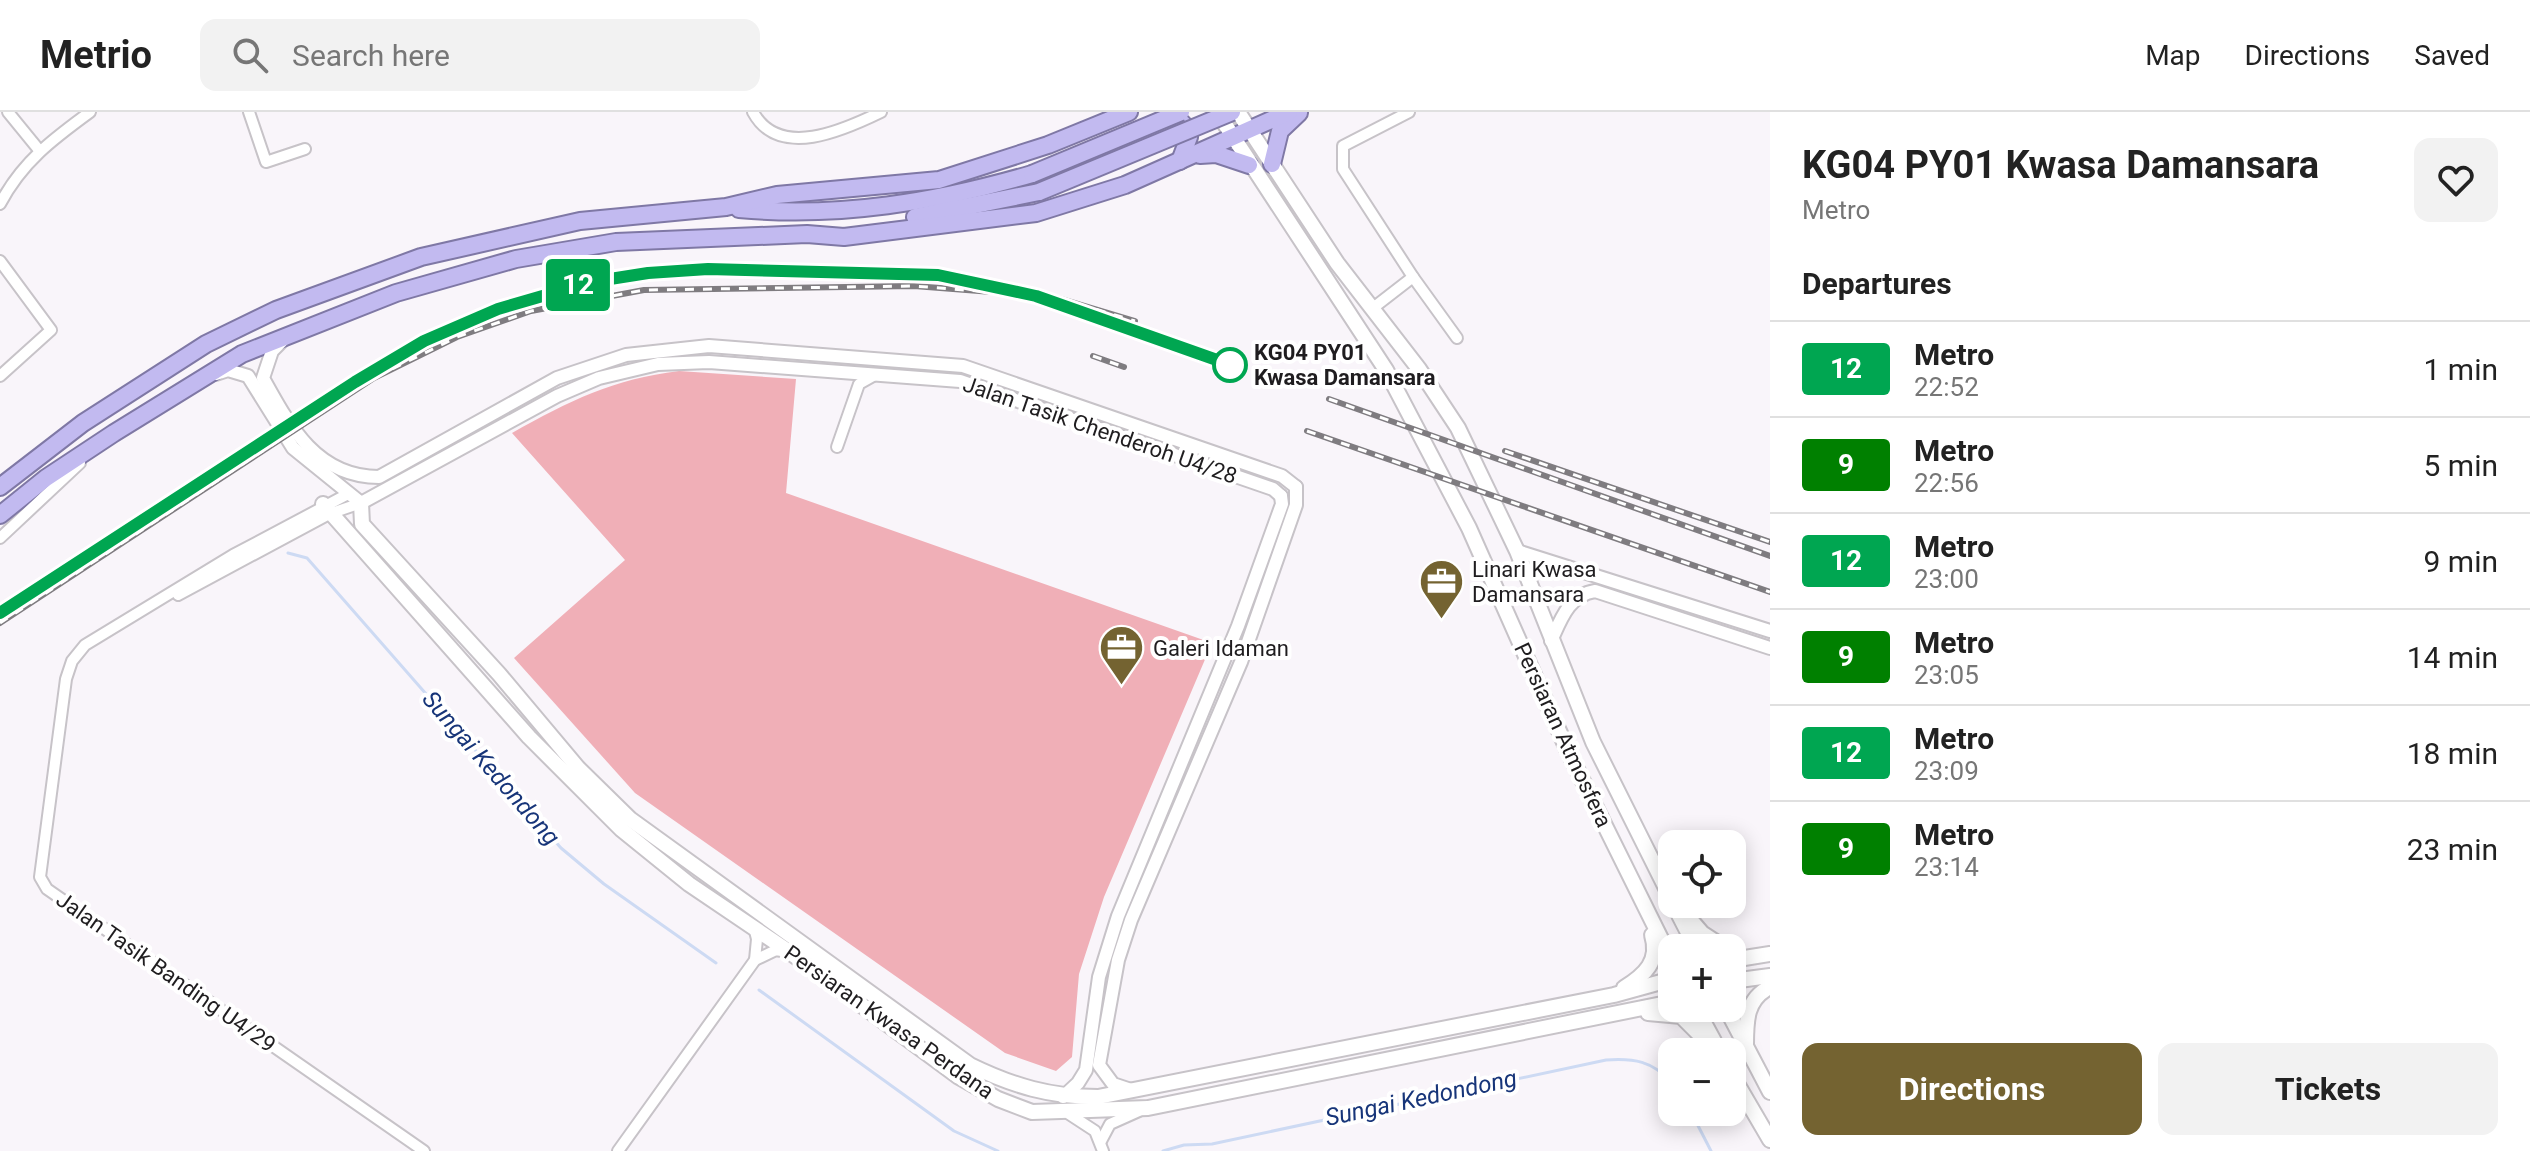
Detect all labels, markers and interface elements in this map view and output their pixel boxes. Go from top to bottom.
search box [200,19,760,91]
text: Metrio [40,33,152,77]
icon: search [228,33,272,77]
text: Search here [292,38,450,73]
text: Map [2145,39,2201,72]
text: Directions [2245,39,2370,72]
text: Saved [2414,39,2490,72]
button: heart [2414,138,2498,222]
text: KG04 PY01 Kwasa Damansara [1802,143,2319,187]
text: Metro [1802,195,1870,225]
line badge: 12 [542,259,614,311]
text: Departures [1802,266,1952,301]
text: 12 [562,268,594,301]
text: Metro [1914,337,1994,372]
place label: KG04 PY01 Kwasa Damansara [1254,340,1436,390]
marker: KG04 PY01 Kwasa Damansara [1213,348,1247,382]
text: 12 [1830,352,1862,385]
text: 1 min [2424,352,2498,387]
street label: Jalan Tasik Chenderoh U4/28 [960,371,1240,489]
text: 22:52 [1914,372,1979,402]
text: Metro [1914,433,1994,468]
text: 9 [1838,448,1854,481]
text: 5 min [2424,448,2498,483]
text: 22:56 [1914,468,1979,498]
text: Metro [1914,529,1994,564]
text: 12 [1830,544,1862,577]
text: 9 min [2424,544,2498,579]
place label: Linari Kwasa Damansara [1472,557,1597,607]
office icon: Linari Kwasa Damansara [1417,558,1465,621]
text: 23:00 [1914,564,1979,594]
office icon: Galeri Idaman [1098,624,1146,687]
text: Metro [1914,625,1994,660]
place label: Galeri Idaman [1153,636,1289,661]
street label: Persiaran Atmosfera [1509,639,1617,831]
text: 9 [1838,640,1854,673]
text: 14 min [2407,640,2498,675]
text: 23:05 [1914,660,1979,690]
water label: Sungai Kedondong [416,685,566,851]
text: Metro [1914,721,1994,756]
text: 12 [1830,736,1862,769]
text: 18 min [2407,736,2498,771]
text: 23:09 [1914,756,1979,786]
text: Metro [1914,817,1994,852]
map controls [1658,830,1746,1126]
button: locate [1658,830,1746,918]
text: 9 [1838,832,1854,865]
text: 23 min [2407,832,2498,867]
text: 23:14 [1914,852,1979,882]
street label: Jalan Tasik Banding U4/29 [52,887,280,1057]
button: + [1658,934,1746,1022]
street label: Persiaran Kwasa Perdana [780,940,998,1104]
button: − [1658,1038,1746,1126]
button: Directions [1802,1043,2142,1135]
button: Tickets [2158,1043,2498,1135]
water label: Sungai Kedondong [1323,1064,1519,1132]

